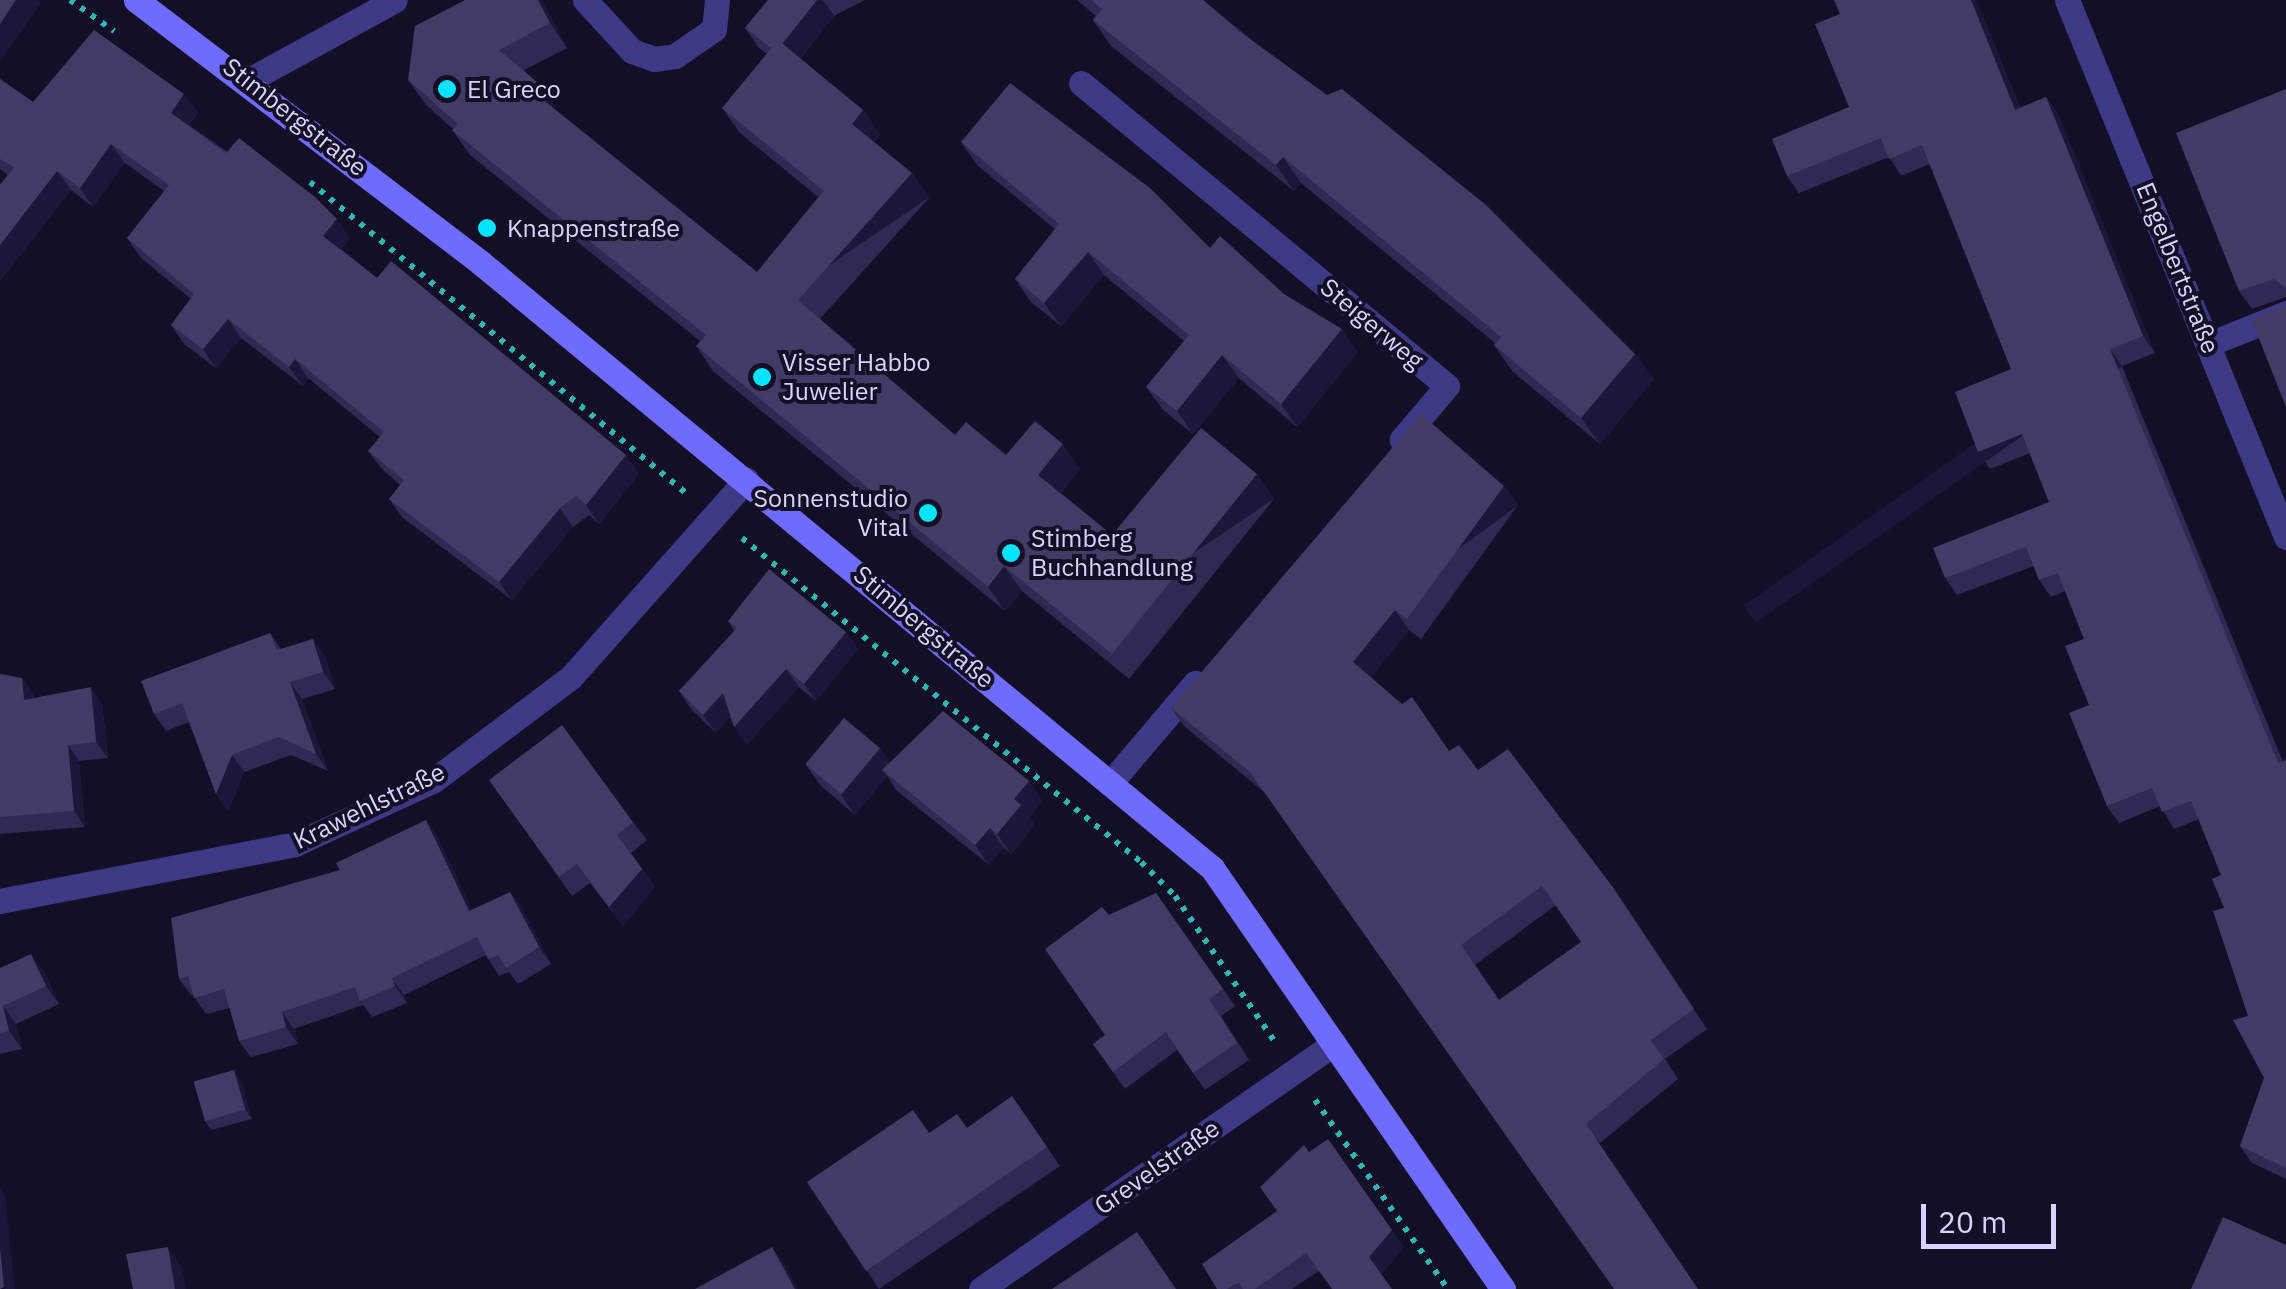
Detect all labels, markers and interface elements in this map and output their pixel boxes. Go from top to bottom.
street label: Stimbergstraße [217,52,373,182]
place label: El Greco [467,74,561,104]
marker: El Greco [436,78,458,100]
street label: Engelbertstraße [2130,178,2226,358]
place label: Knappenstraße [507,213,680,243]
marker: Knappenstraße [476,217,498,239]
street label: Steigerweg [1314,272,1430,376]
place label: Visser Habbo Juwelier [782,348,930,407]
marker: Visser Habbo Juwelier [751,366,773,388]
place label: Sonnenstudio Vital [753,484,908,543]
marker: Sonnenstudio Vital [917,502,939,524]
place label: Stimberg Buchhandlung [1031,524,1193,583]
marker: Stimberg Buchhandlung [1000,542,1022,564]
street label: Stimbergstraße [848,559,1000,695]
street label: Krawehlstraße [288,756,450,856]
street label: Grevelstraße [1089,1113,1225,1221]
scale bar [1926,1184,2061,1246]
text: 20 m [1938,1202,2007,1241]

